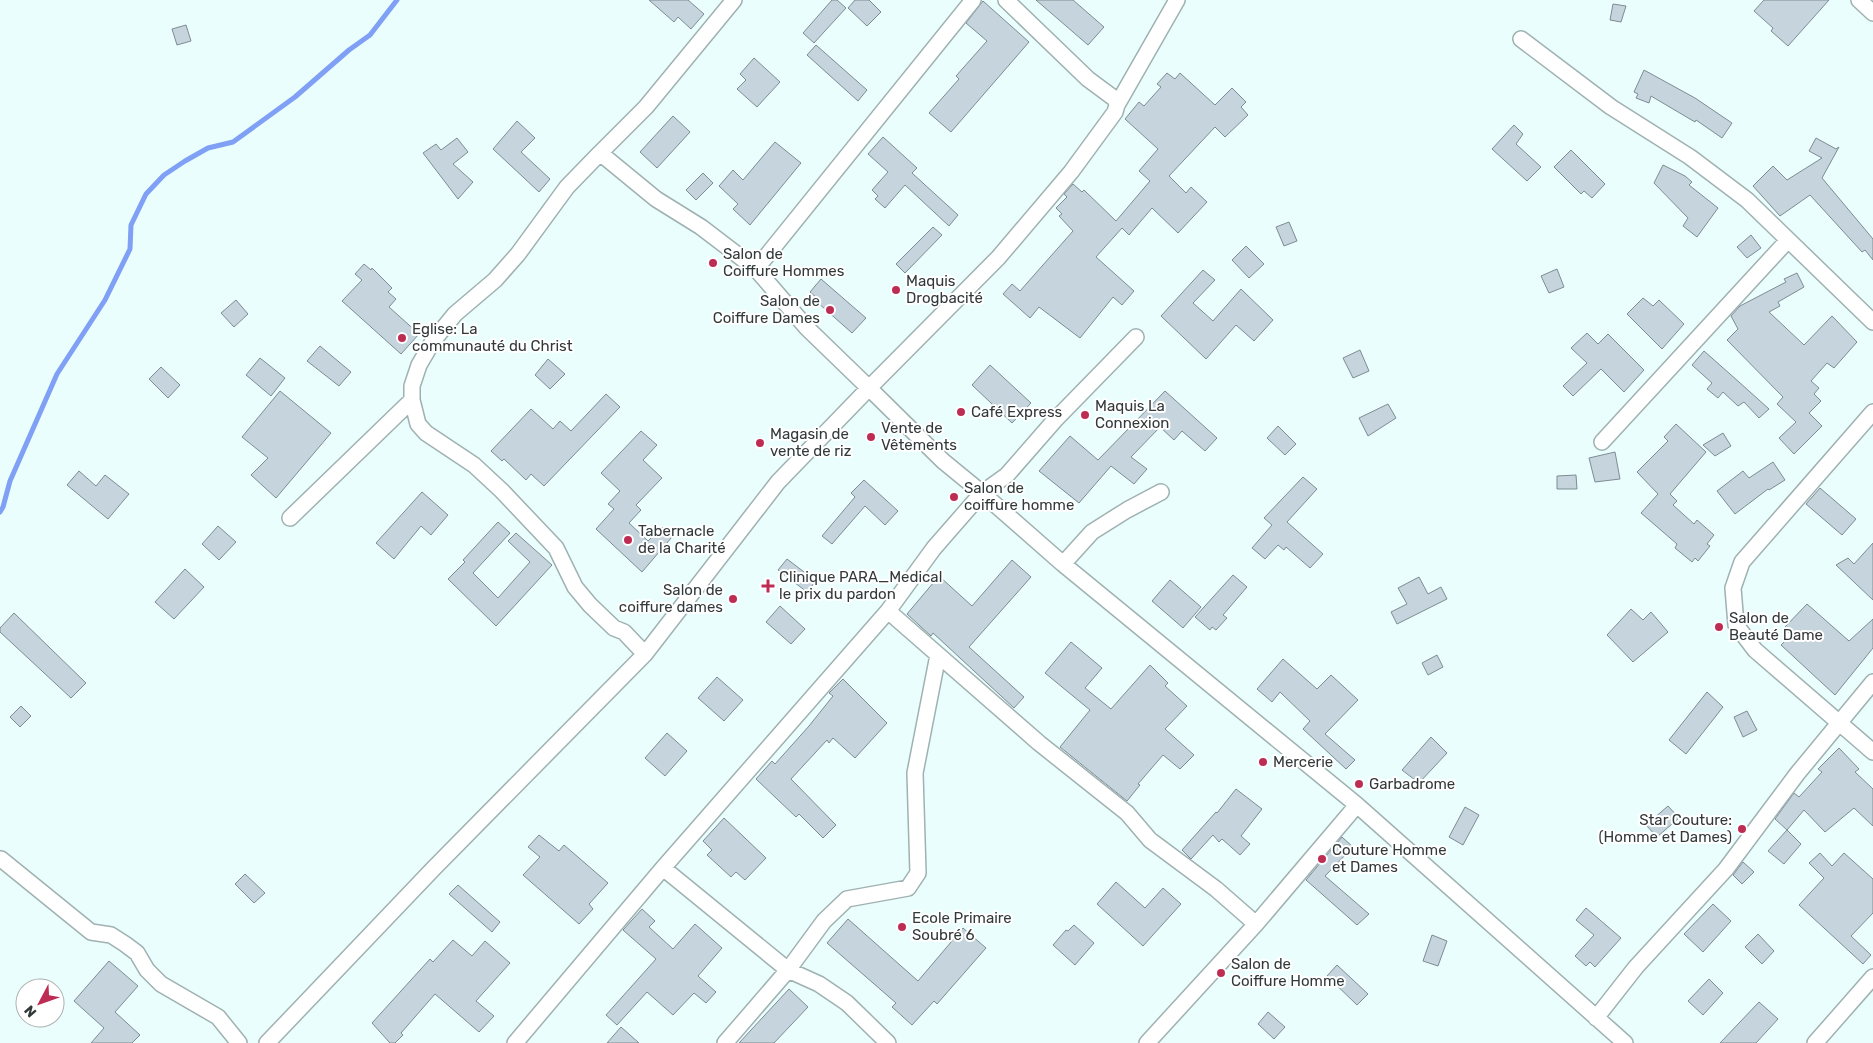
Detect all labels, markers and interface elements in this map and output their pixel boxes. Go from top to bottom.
place label: Salon de Coiffure Hommes [723,245,845,280]
marker: Salon de Coiffure Hommes [707,257,719,269]
place label: Maquis Drogbacité [906,272,983,307]
marker: Maquis Drogbacité [890,284,902,296]
place label: Salon de Coiffure Dames [713,292,820,327]
marker: Salon de Coiffure Dames [824,304,836,316]
place label: Eglise: La communauté du Christ [412,320,573,355]
marker: Eglise: La communauté du Christ [396,332,408,344]
place label: Maquis La Connexion [1095,397,1169,432]
place label: Café Express [971,403,1063,421]
marker: Café Express [955,406,967,418]
marker: Maquis La Connexion [1079,409,1091,421]
place label: Vente de Vêtements [881,419,957,454]
place label: Magasin de vente de riz [770,425,852,460]
marker: Vente de Vêtements [865,431,877,443]
marker: Magasin de vente de riz [754,437,766,449]
place label: Salon de coiffure homme [964,479,1074,514]
marker: Salon de coiffure homme [948,491,960,503]
place label: Tabernacle de la Charité [638,522,726,557]
marker: Tabernacle de la Charité [622,534,634,546]
place label: Clinique PARA_Medical le prix du pardon [779,568,942,603]
marker: Clinique PARA_Medical le prix du pardon [761,579,775,593]
place label: Salon de coiffure dames [619,581,723,616]
marker: Salon de coiffure dames [727,593,739,605]
place label: Salon de Beauté Dame [1729,609,1823,644]
marker: Salon de Beauté Dame [1713,621,1725,633]
place label: Mercerie [1273,753,1333,771]
marker: Mercerie [1257,756,1269,768]
place label: Garbadrome [1369,775,1455,793]
marker: Garbadrome [1353,778,1365,790]
place label: Star Couture: (Homme et Dames) [1598,811,1732,846]
marker: Star Couture: (Homme et Dames) [1736,823,1748,835]
place label: Couture Homme et Dames [1332,841,1447,876]
marker: Couture Homme et Dames [1316,853,1328,865]
place label: Ecole Primaire Soubré 6 [912,909,1012,944]
marker: Ecole Primaire Soubré 6 [896,921,908,933]
place label: Salon de Coiffure Homme [1231,955,1345,990]
marker: Salon de Coiffure Homme [1215,967,1227,979]
north arrow [15,978,65,1028]
text: N [21,1002,40,1021]

